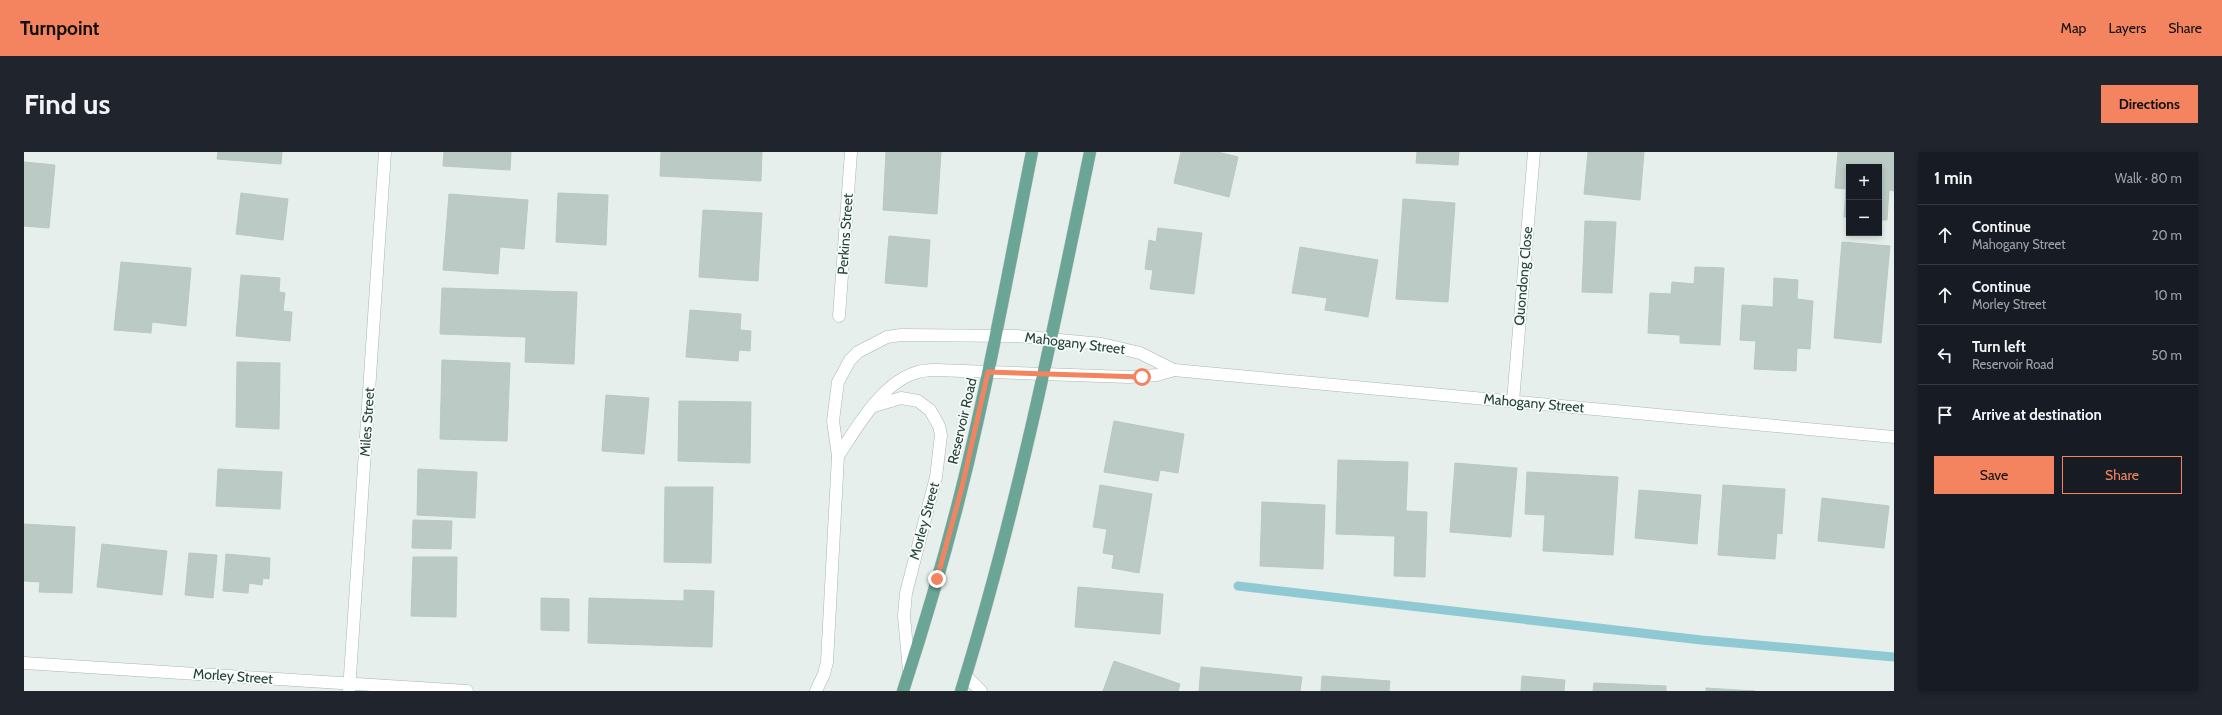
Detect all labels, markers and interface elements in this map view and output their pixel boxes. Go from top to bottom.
text: Turnpoint [20,17,99,40]
text: Map [2061,19,2086,37]
text: Layers [2108,19,2146,37]
text: Share [2168,19,2202,37]
button: Directions [2101,85,2198,123]
text: Find us [24,87,110,121]
map controls [1846,164,1882,236]
button: + [1846,164,1882,200]
text: 1 min [1934,168,1972,188]
text: Walk · 80 m [2115,170,2182,186]
street label: Perkins Street [833,192,857,275]
button: − [1846,200,1882,236]
text: Continue [1972,218,2031,236]
icon: ahead [1934,224,1956,246]
street label: Quondong Close [1510,226,1536,326]
text: 20 m [2152,227,2182,243]
text: Mahogany Street [1972,236,2066,252]
text: Continue [1972,278,2031,296]
icon: ahead [1934,284,1956,306]
text: 10 m [2154,287,2182,303]
text: Morley Street [1972,296,2046,312]
street label: Mahogany Street [1024,328,1126,358]
text: Turn left [1972,338,2026,356]
icon: left [1934,344,1956,366]
text: 50 m [2152,347,2182,363]
text: Reservoir Road [1972,356,2054,372]
route start [1133,368,1151,386]
street label: Reservoir Road [943,376,981,466]
street label: Miles Street [356,386,378,457]
street label: Mahogany Street [1483,390,1585,416]
icon: arrive [1934,404,1956,426]
text: Arrive at destination [1972,406,2102,424]
button: Save [1934,456,2054,494]
button: Share [2062,456,2182,494]
street label: Morley Street [905,480,943,562]
route end [928,570,946,588]
street label: Morley Street [193,664,274,688]

